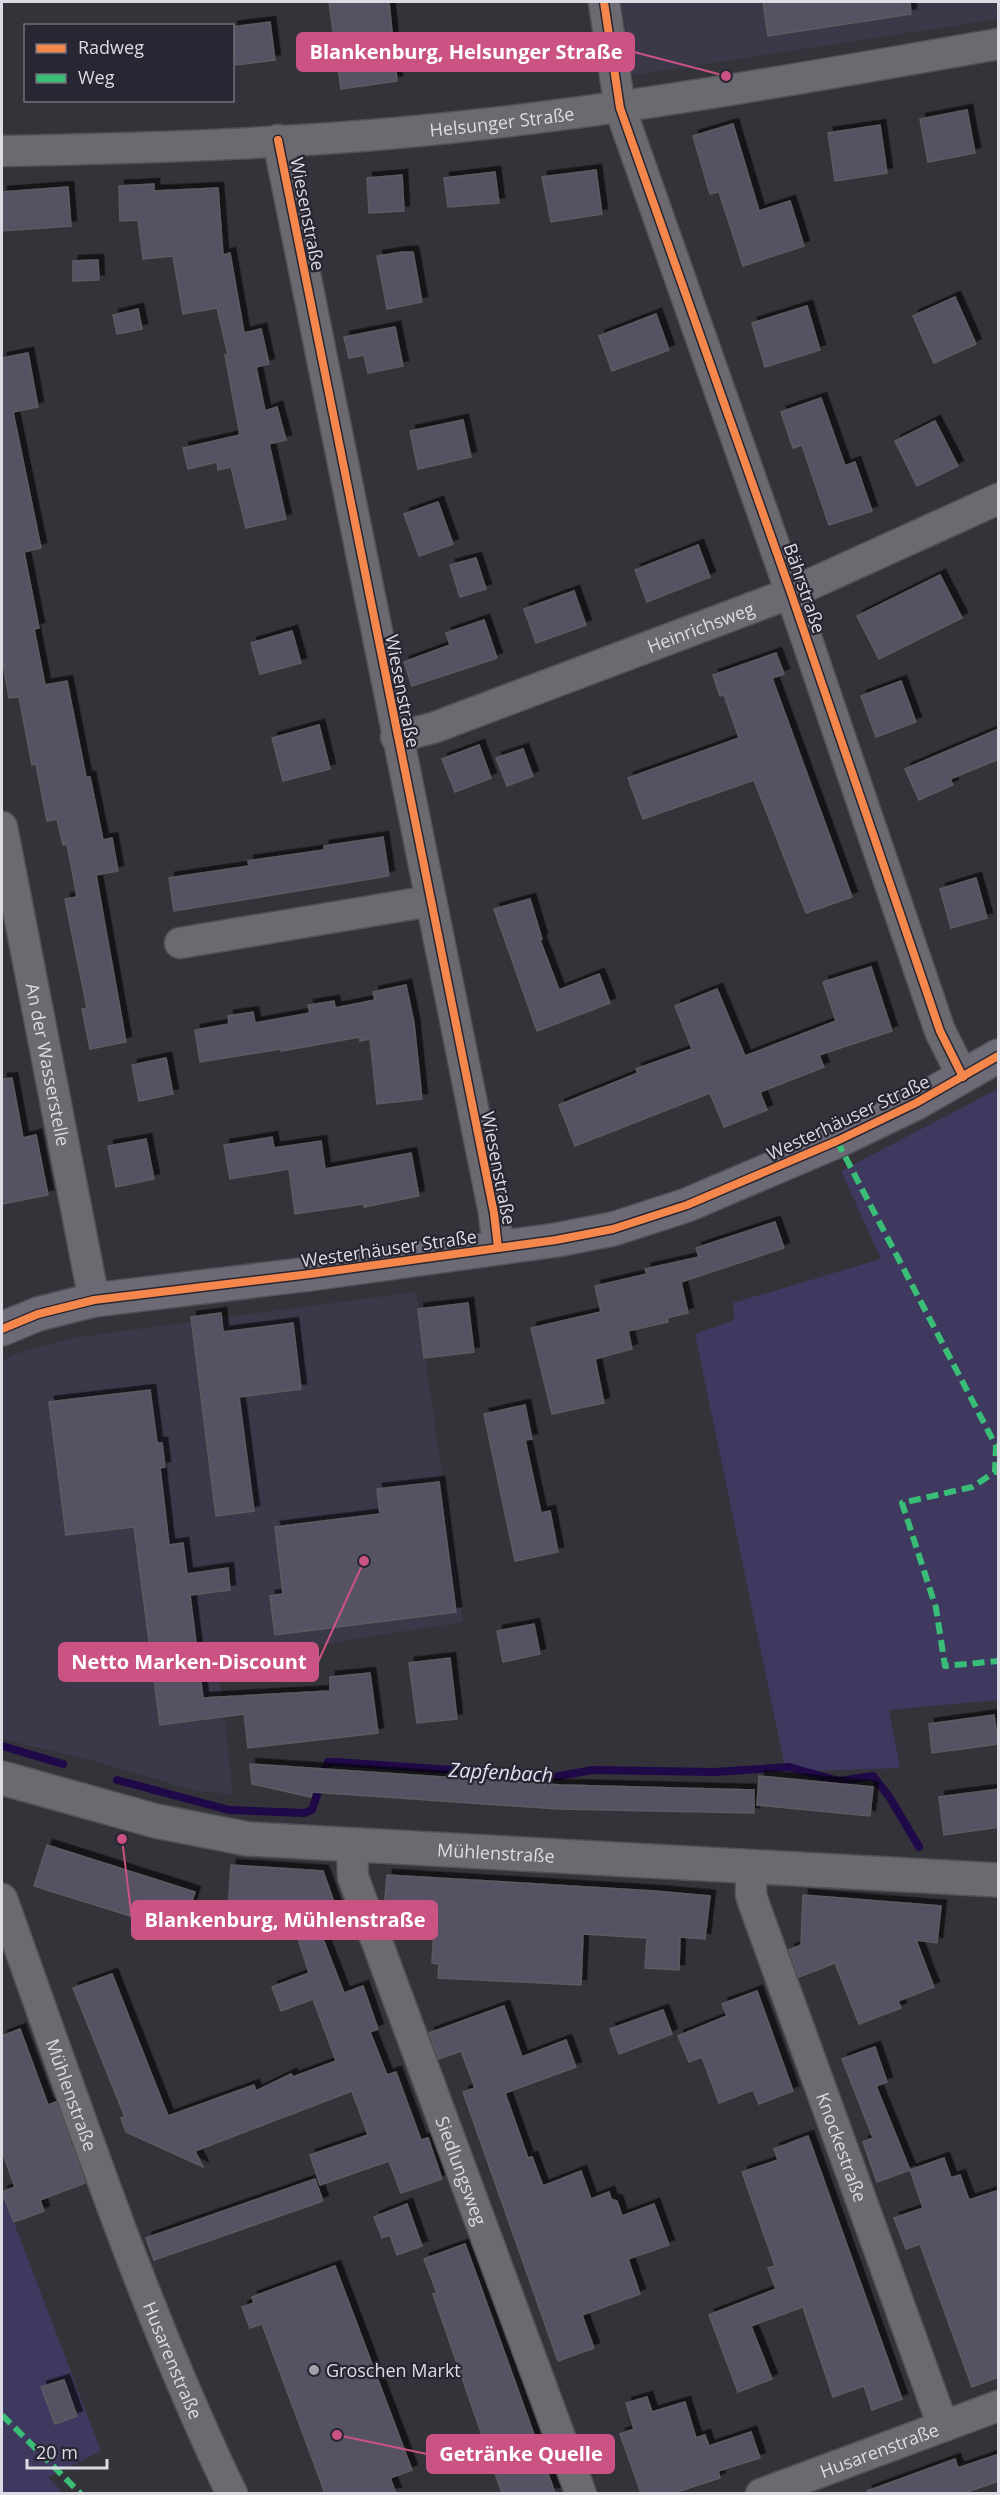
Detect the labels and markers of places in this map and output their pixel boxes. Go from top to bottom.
callout: Blankenburg, Helsunger Straße [297,33,634,71]
callout: Netto Marken-Discount [59,1643,318,1681]
callout: Blankenburg, Mühlenstraße [132,1901,437,1939]
place label: Groschen Markt [326,2358,461,2382]
marker: Groschen Markt [307,2363,321,2377]
callout: Getränke Quelle [427,2435,614,2473]

